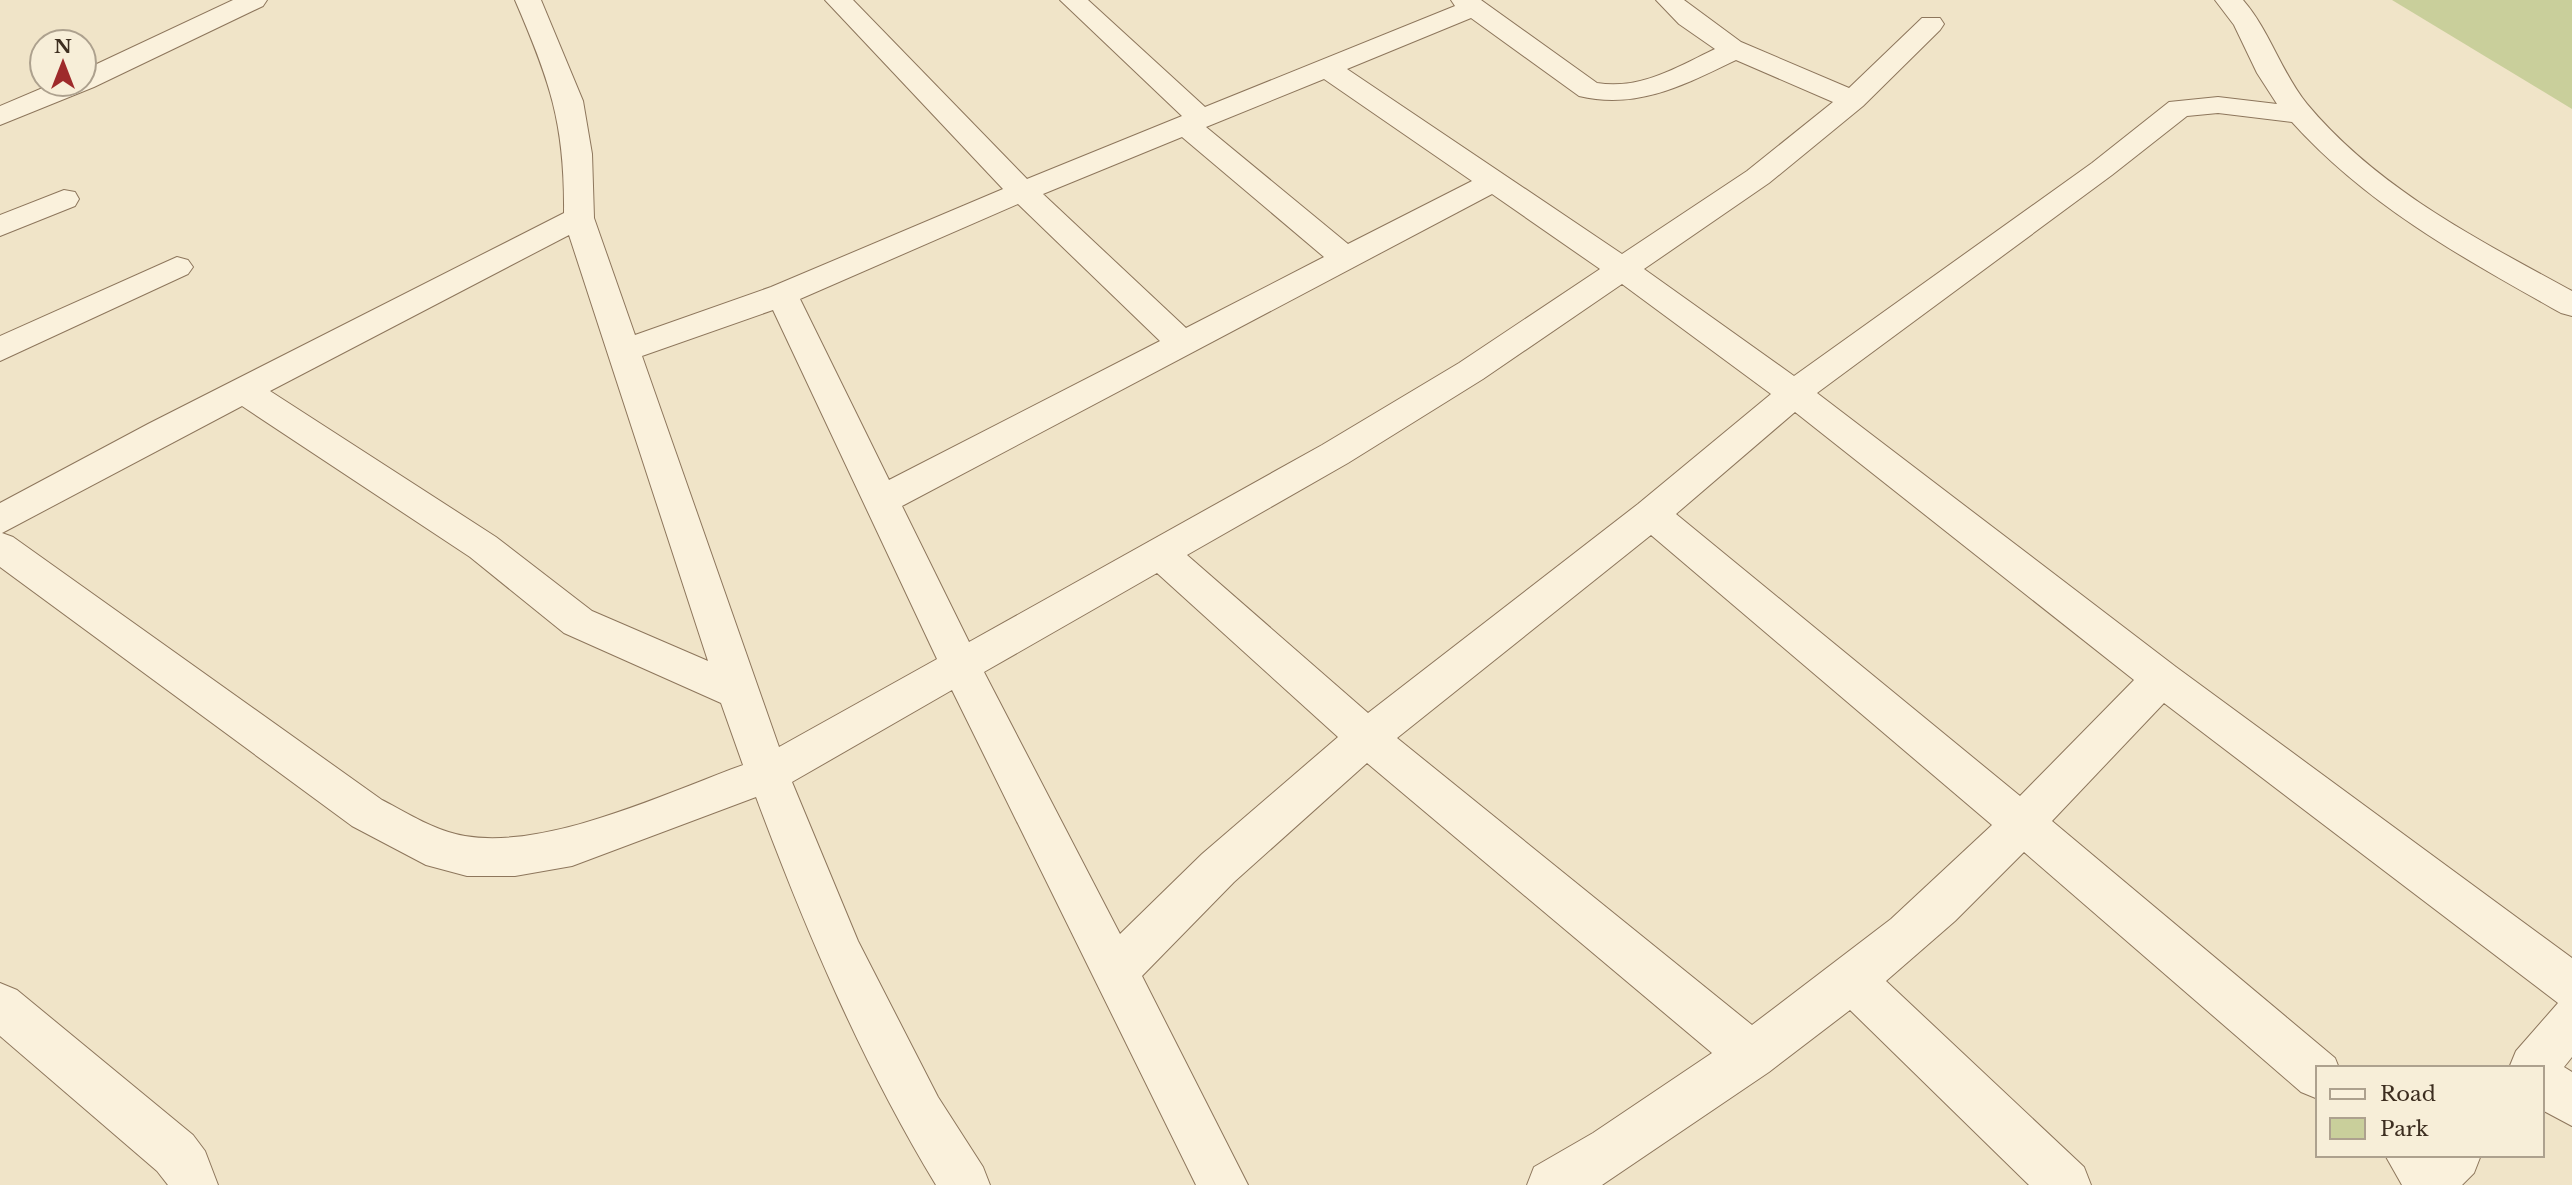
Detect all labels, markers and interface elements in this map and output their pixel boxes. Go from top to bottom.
north arrow [28,28,98,98]
text: N [54,35,72,58]
legend [2316,1066,2544,1157]
text: Road [2380,1081,2436,1107]
text: Park [2380,1116,2429,1142]

